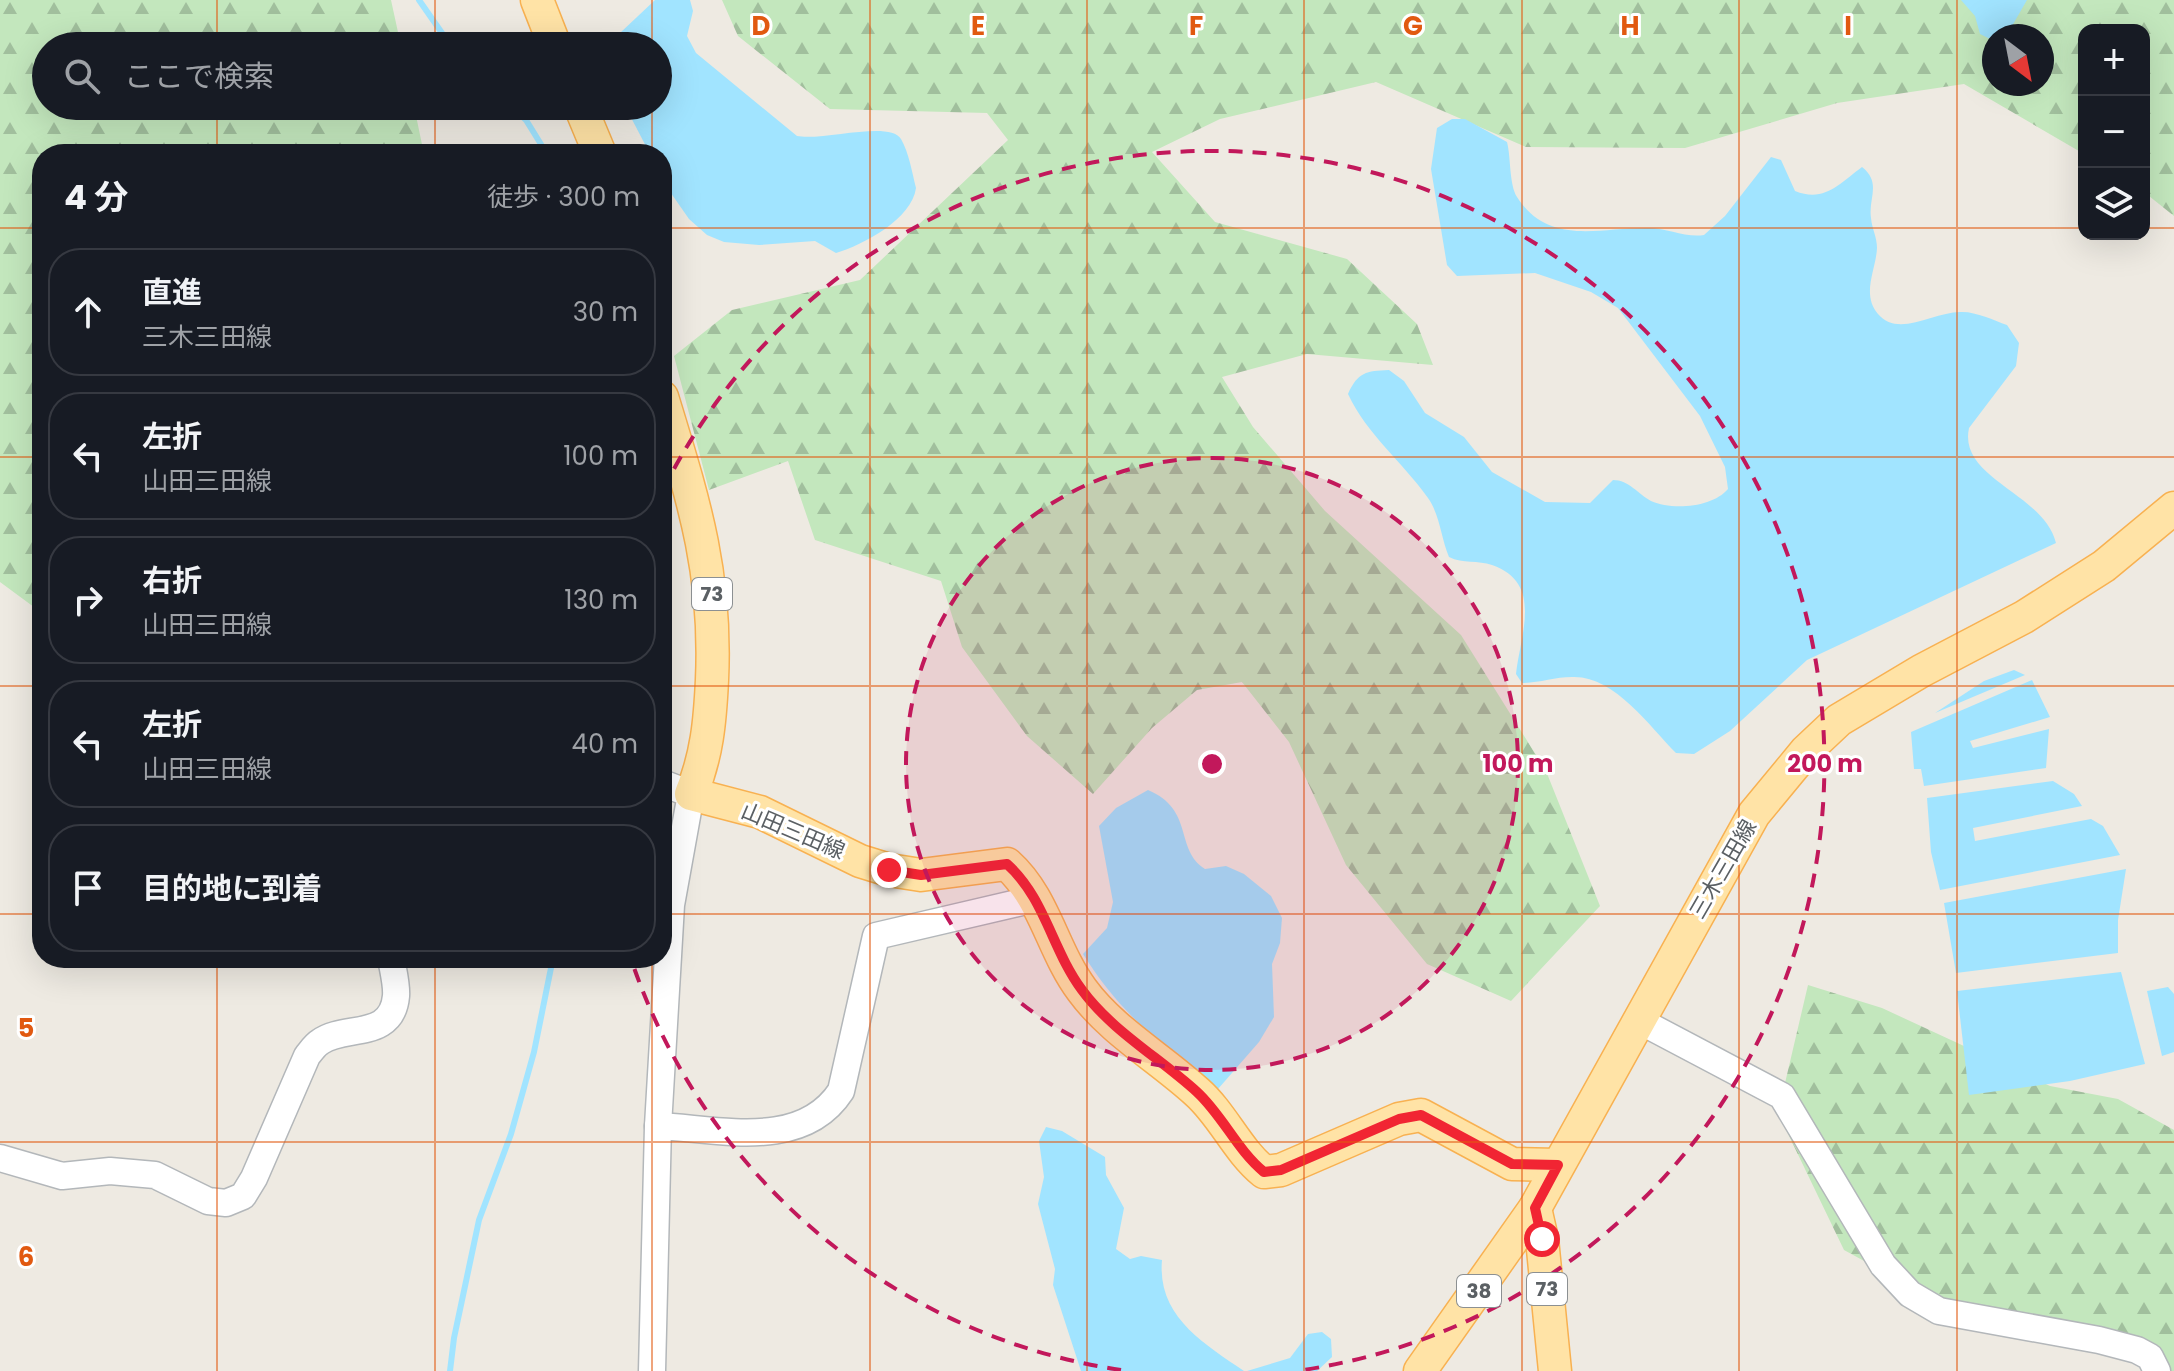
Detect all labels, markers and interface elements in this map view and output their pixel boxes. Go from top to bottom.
text: D [752,8,771,44]
text: E [971,8,985,44]
text: F [1189,8,1203,44]
text: G [1403,8,1423,44]
text: H [1620,8,1640,44]
text: I [1844,8,1852,44]
north arrow [1982,24,2054,96]
map controls [2078,24,2150,240]
button: + [2078,24,2150,96]
search box [32,32,672,120]
icon: search [60,54,104,98]
text: ここで検索 [124,55,274,98]
button: − [2078,96,2150,168]
button: layers [2078,168,2150,240]
text: 4 分 [64,173,128,221]
text: 徒歩 · 300 m [487,179,640,215]
text: 直進 [142,271,202,314]
icon: ahead [66,290,110,334]
text: 30 m [573,294,638,330]
text: 三木三田線 [142,319,272,355]
text: 左折 [142,415,202,458]
icon: left [66,434,110,478]
text: 100 m [563,438,638,474]
text: 山田三田線 [142,463,272,499]
text: 右折 [142,559,202,602]
icon: right [66,578,110,622]
road number: 73 [692,578,732,610]
text: 130 m [564,582,638,618]
text: 山田三田線 [142,607,272,643]
text: 左折 [142,703,202,746]
icon: left [66,722,110,766]
text: 40 m [572,726,638,762]
text: 100 m [1483,747,1553,780]
text: 200 m [1787,747,1863,780]
centre of rings [1198,750,1226,778]
text: 山田三田線 [142,751,272,787]
street label: 山田三田線 [736,795,850,867]
street label: 三木三田線 [1682,814,1764,924]
route end [871,852,907,888]
icon: arrive [66,866,110,910]
text: 目的地に到着 [142,867,322,910]
text: 5 [18,1010,34,1046]
route start [1524,1221,1560,1257]
text: 6 [18,1239,34,1275]
road number: 73 [1527,1273,1567,1305]
road number: 38 [1457,1275,1501,1307]

